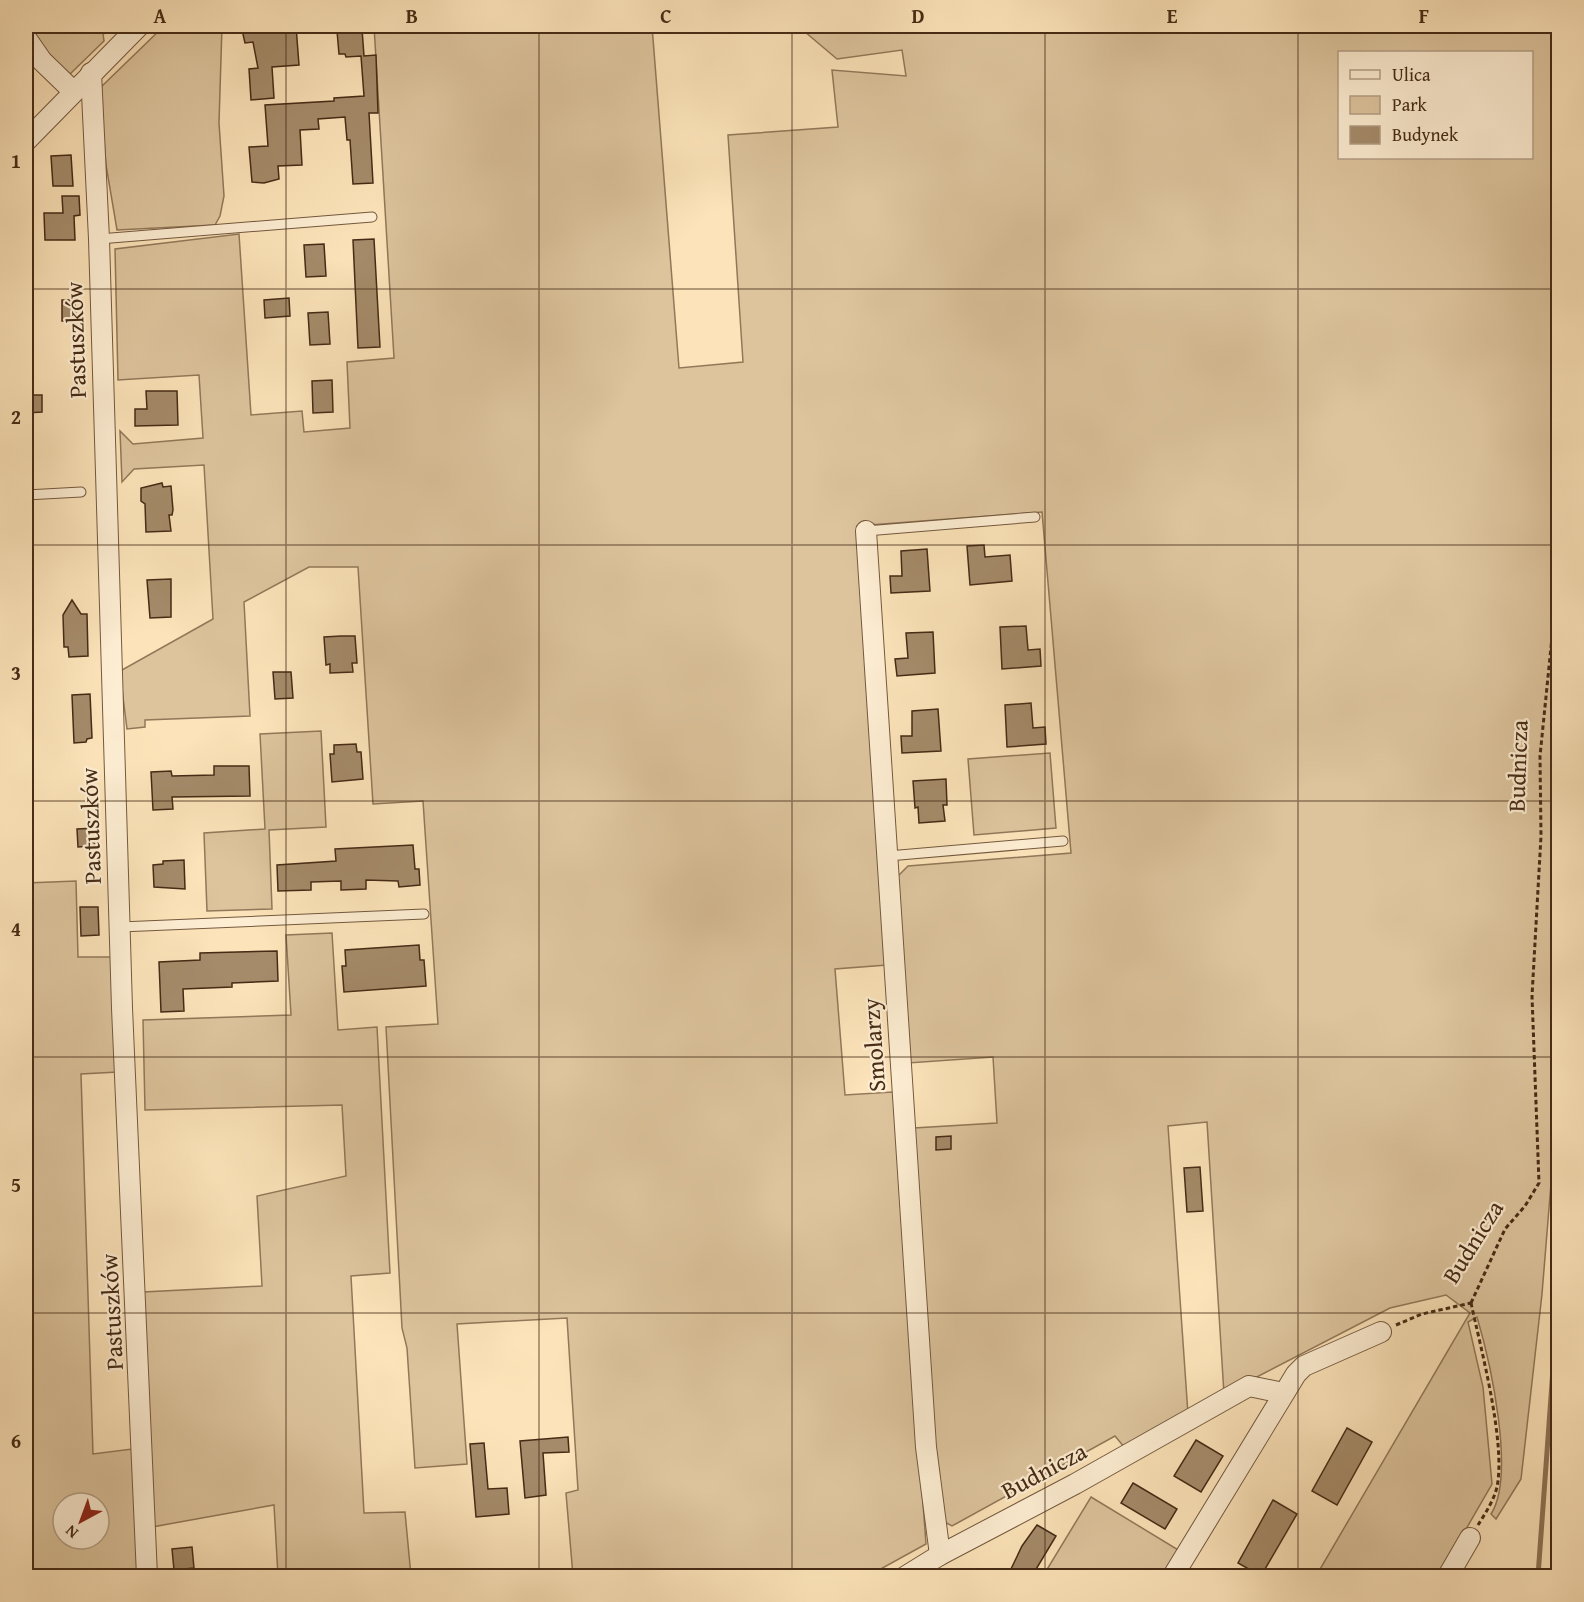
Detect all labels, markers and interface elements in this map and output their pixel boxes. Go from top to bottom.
text: A [154,1,167,30]
text: B [406,1,418,30]
text: C [660,1,672,30]
text: D [911,1,925,30]
text: E [1167,1,1178,30]
text: F [1419,1,1429,30]
legend [1338,51,1533,159]
text: Ulica [1392,61,1431,88]
text: Park [1392,91,1428,118]
text: Budynek [1392,121,1459,148]
text: 1 [11,146,21,175]
street label: Pastuszków [56,281,95,399]
text: 2 [11,402,21,431]
text: 3 [11,658,21,687]
street label: Budnicza [1498,719,1537,813]
street label: Pastuszków [71,767,110,885]
text: 4 [11,914,21,943]
street label: Smolarzy [853,997,894,1093]
text: 5 [11,1170,21,1199]
street label: Budnicza [1433,1193,1512,1290]
street label: Pastuszków [91,1253,132,1371]
text: 6 [11,1426,21,1455]
street label: Budnicza [995,1433,1093,1508]
north arrow [51,1491,111,1551]
text: N [59,1520,83,1545]

